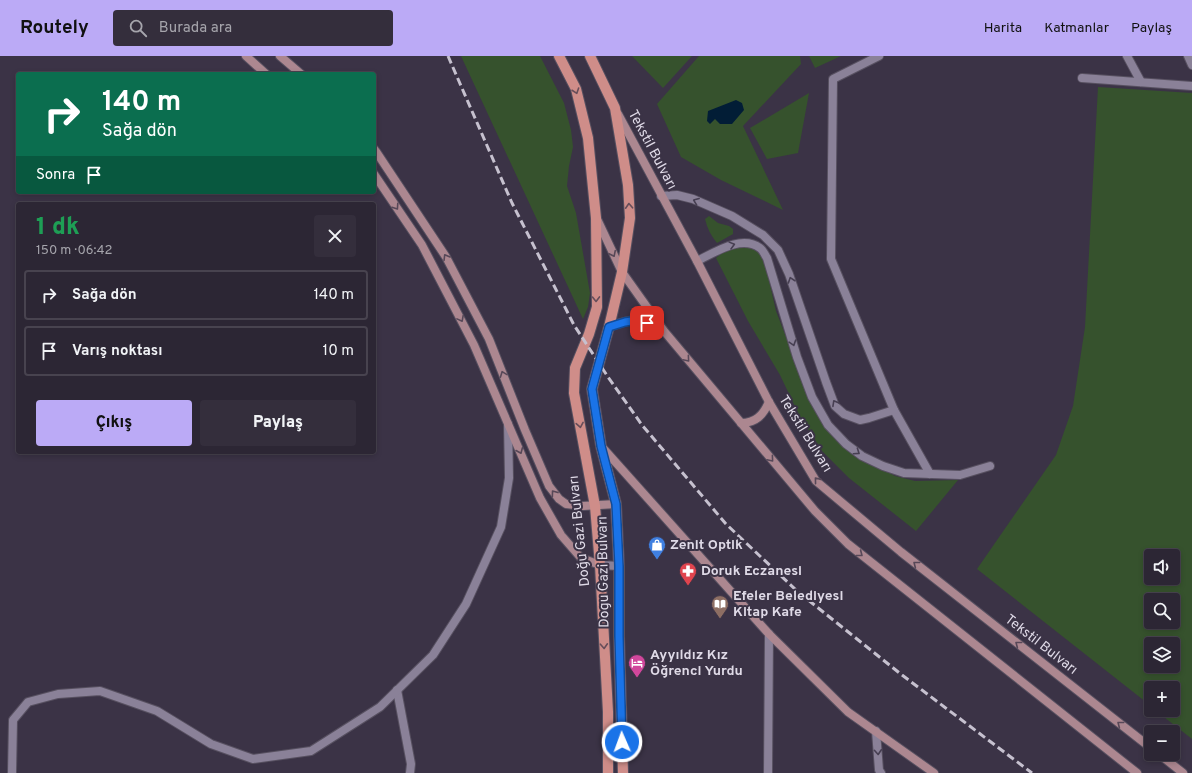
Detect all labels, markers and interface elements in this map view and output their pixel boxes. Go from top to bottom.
search box [113,10,393,46]
text: Routely [20,16,89,40]
icon: search [127,17,149,39]
text: Burada ara [159,19,232,38]
text: Harita [984,20,1022,37]
text: Katmanlar [1044,20,1109,37]
text: Paylaş [1131,20,1172,37]
text: 140 m [102,85,181,121]
one-way arrow [571,87,580,94]
icon: right [36,88,88,140]
street label: Tekstil Bulvarı [624,107,680,193]
text: Sağa dön [102,120,177,143]
icon: arrive [83,164,105,186]
text: Sonra [36,166,75,185]
one-way arrow [692,197,699,205]
one-way arrow [391,203,399,210]
one-way arrow [624,203,633,209]
text: 1 dk [36,213,80,243]
button: close [314,215,356,257]
one-way arrow [729,241,736,250]
text: 150 m · 06:42 [36,243,112,259]
one-way arrow [608,249,616,257]
one-way arrow [443,254,450,261]
one-way arrow [787,277,796,284]
icon: right [38,284,60,306]
text: Sağa dön [72,286,137,305]
text: 140 m [314,286,354,305]
one-way arrow [592,296,601,302]
pin [630,306,664,340]
icon: arrive [636,312,658,334]
one-way arrow [456,315,463,322]
one-way arrow [788,339,797,346]
icon: arrive [38,340,60,362]
text: Varış noktası [72,342,163,361]
text: 10 m [323,342,354,361]
one-way arrow [683,355,690,362]
one-way arrow [499,370,507,377]
street label: Tekstil Bulvarı [775,392,835,476]
button: Çıkış [36,400,192,446]
button: Paylaş [200,400,356,446]
one-way arrow [832,400,839,407]
one-way arrow [575,422,583,428]
one-way arrow [515,447,523,454]
one-way arrow [853,447,860,454]
one-way arrow [767,454,774,462]
street label: Doğu Gazi Bulvarı [566,475,594,587]
one-way arrow [814,477,821,484]
one-way arrow [552,490,559,497]
street label: Dogu Gazi Bulvarı [595,516,613,628]
shop icon: Zenit Optik [647,535,667,560]
place label: Zenit Optik [670,537,743,554]
one-way arrow [855,549,862,556]
map controls [1144,549,1180,761]
button: sound [1144,549,1180,585]
pharmacy icon: Doruk Eczanesi [678,561,698,586]
one-way arrow [913,561,920,568]
place label: Doruk Eczanesi [701,563,802,580]
place label: Efeler Belediyesi Kitap Kafe [733,588,843,621]
button: search [1144,593,1180,629]
library icon: Efeler Belediyesi Kitap Kafe [710,594,730,619]
street label: Tekstil Bulvarı [1001,611,1081,679]
button: layers [1144,637,1180,673]
one-way arrow [1015,642,1022,649]
one-way arrow [599,643,608,649]
place label: Ayyıldız Kız Öğrenci Yurdu [650,647,743,680]
hotel icon: Ayyıldız Kız Öğrenci Yurdu [627,653,647,678]
button: + [1144,681,1180,717]
position arrow [601,721,643,763]
one-way arrow [1118,722,1125,729]
button: − [1144,725,1180,761]
one-way arrow [873,749,882,755]

